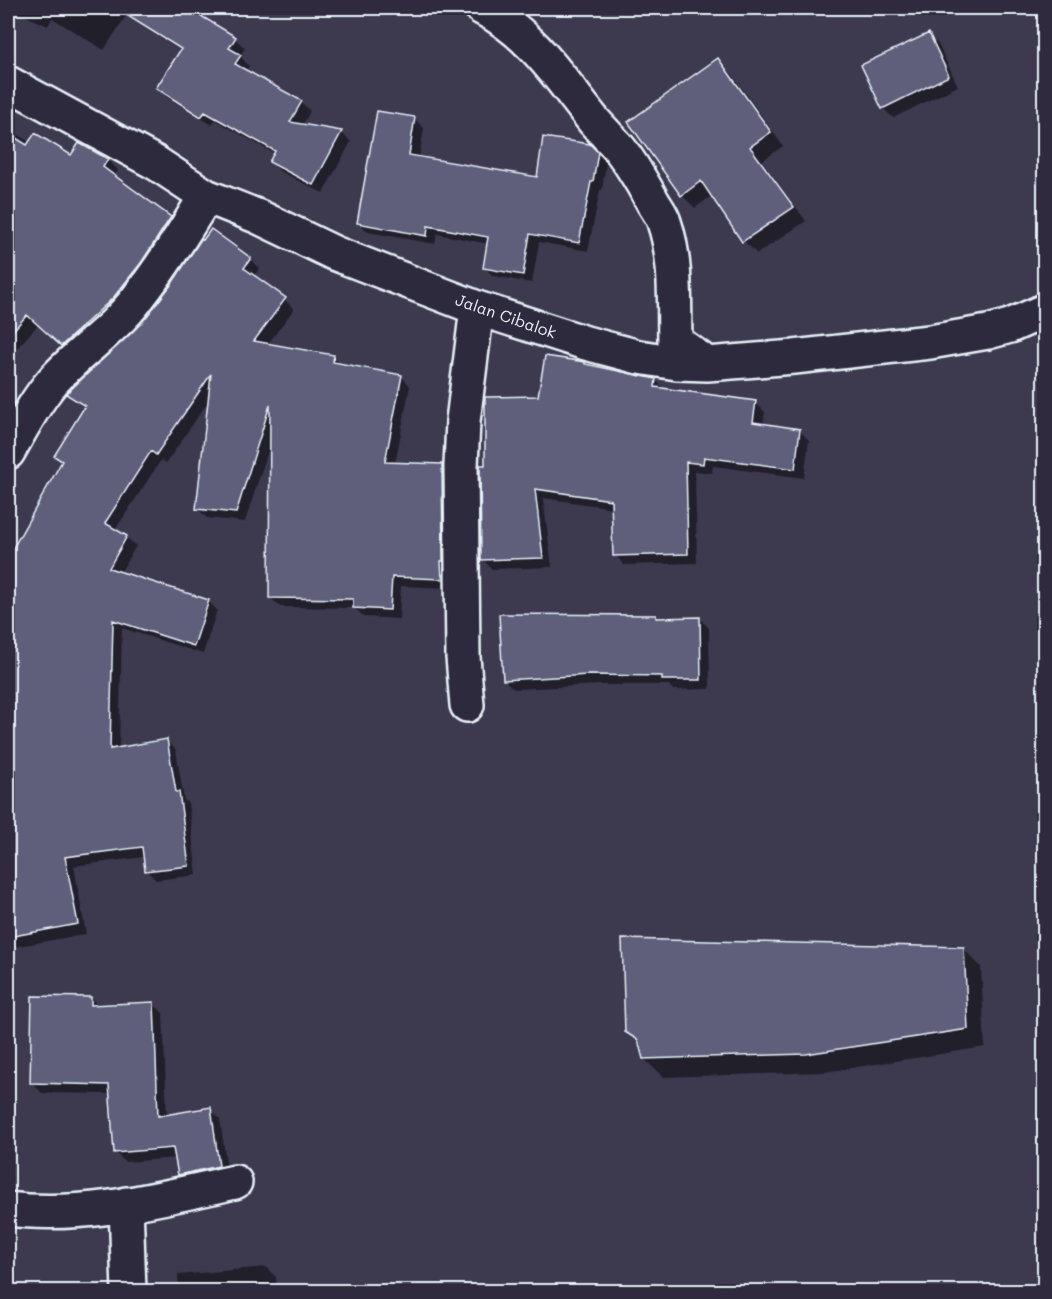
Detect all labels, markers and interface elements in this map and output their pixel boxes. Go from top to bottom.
street label: Jalan Cibalok [453,288,559,343]

